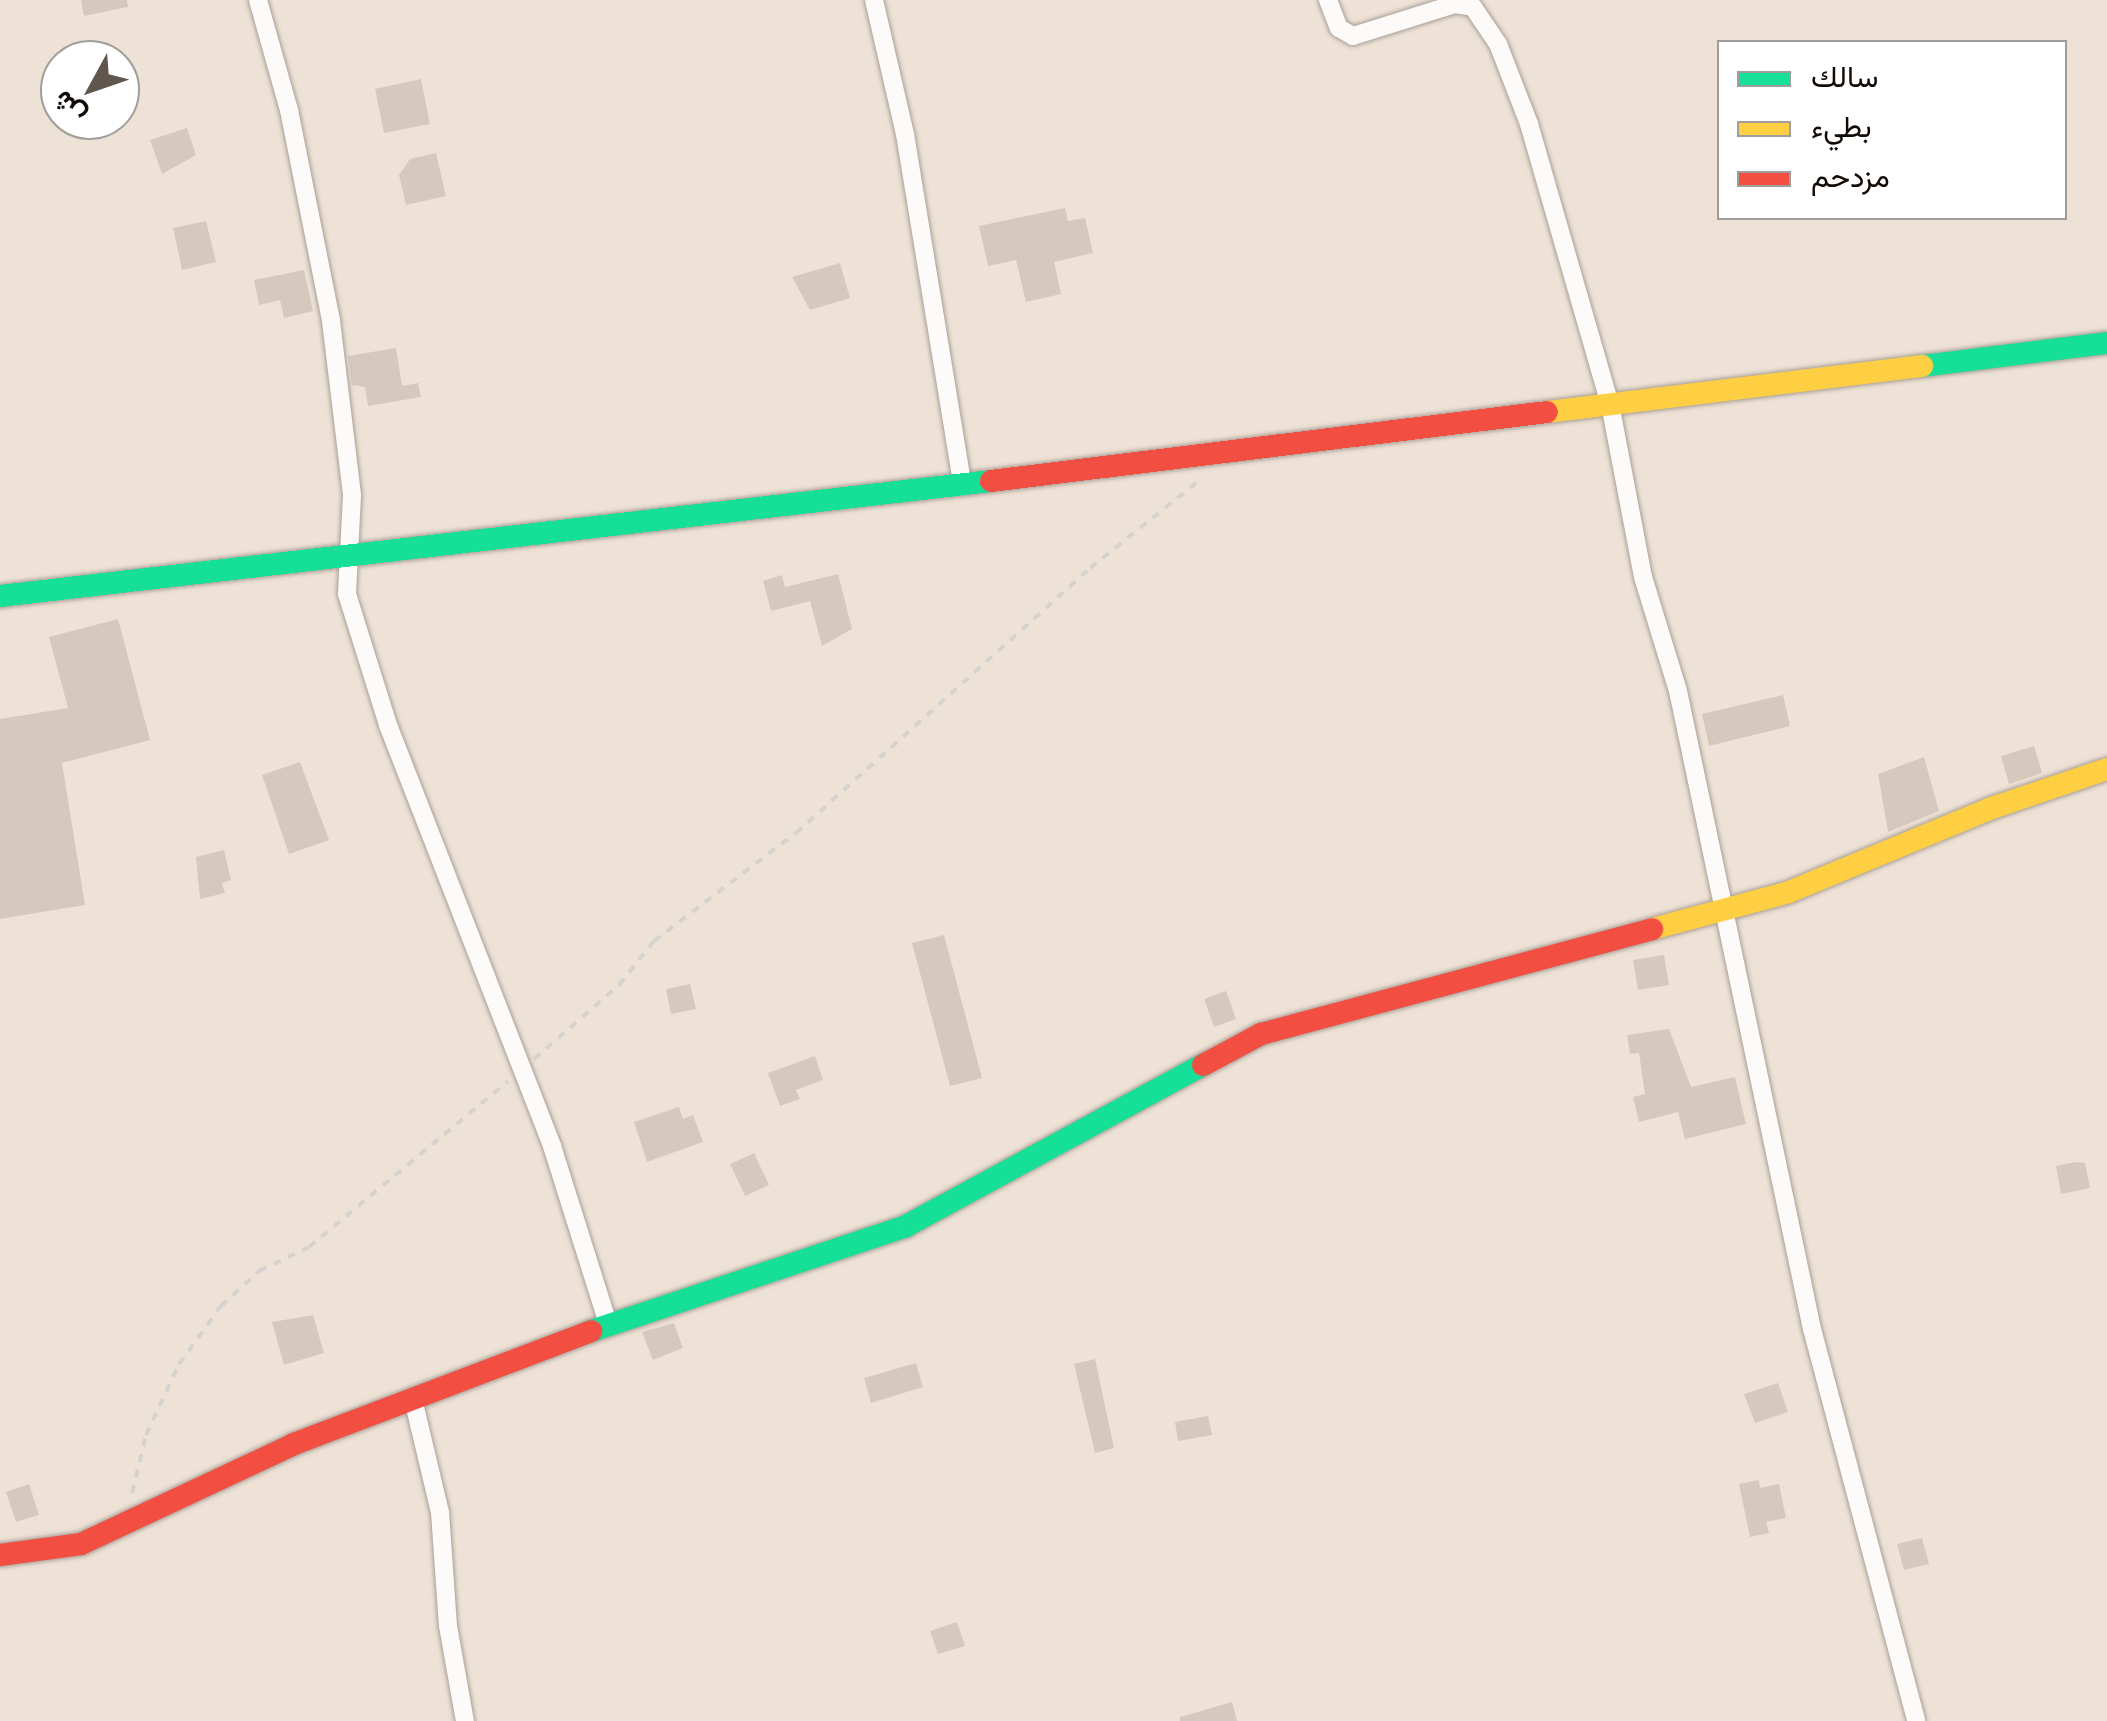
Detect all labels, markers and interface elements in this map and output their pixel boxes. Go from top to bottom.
north arrow [40,40,140,140]
legend [1717,40,2067,220]
text: سالك [1811,58,1878,95]
text: ش [45,84,92,132]
text: بطيء [1811,108,1872,145]
text: مزدحم [1811,158,1890,195]

